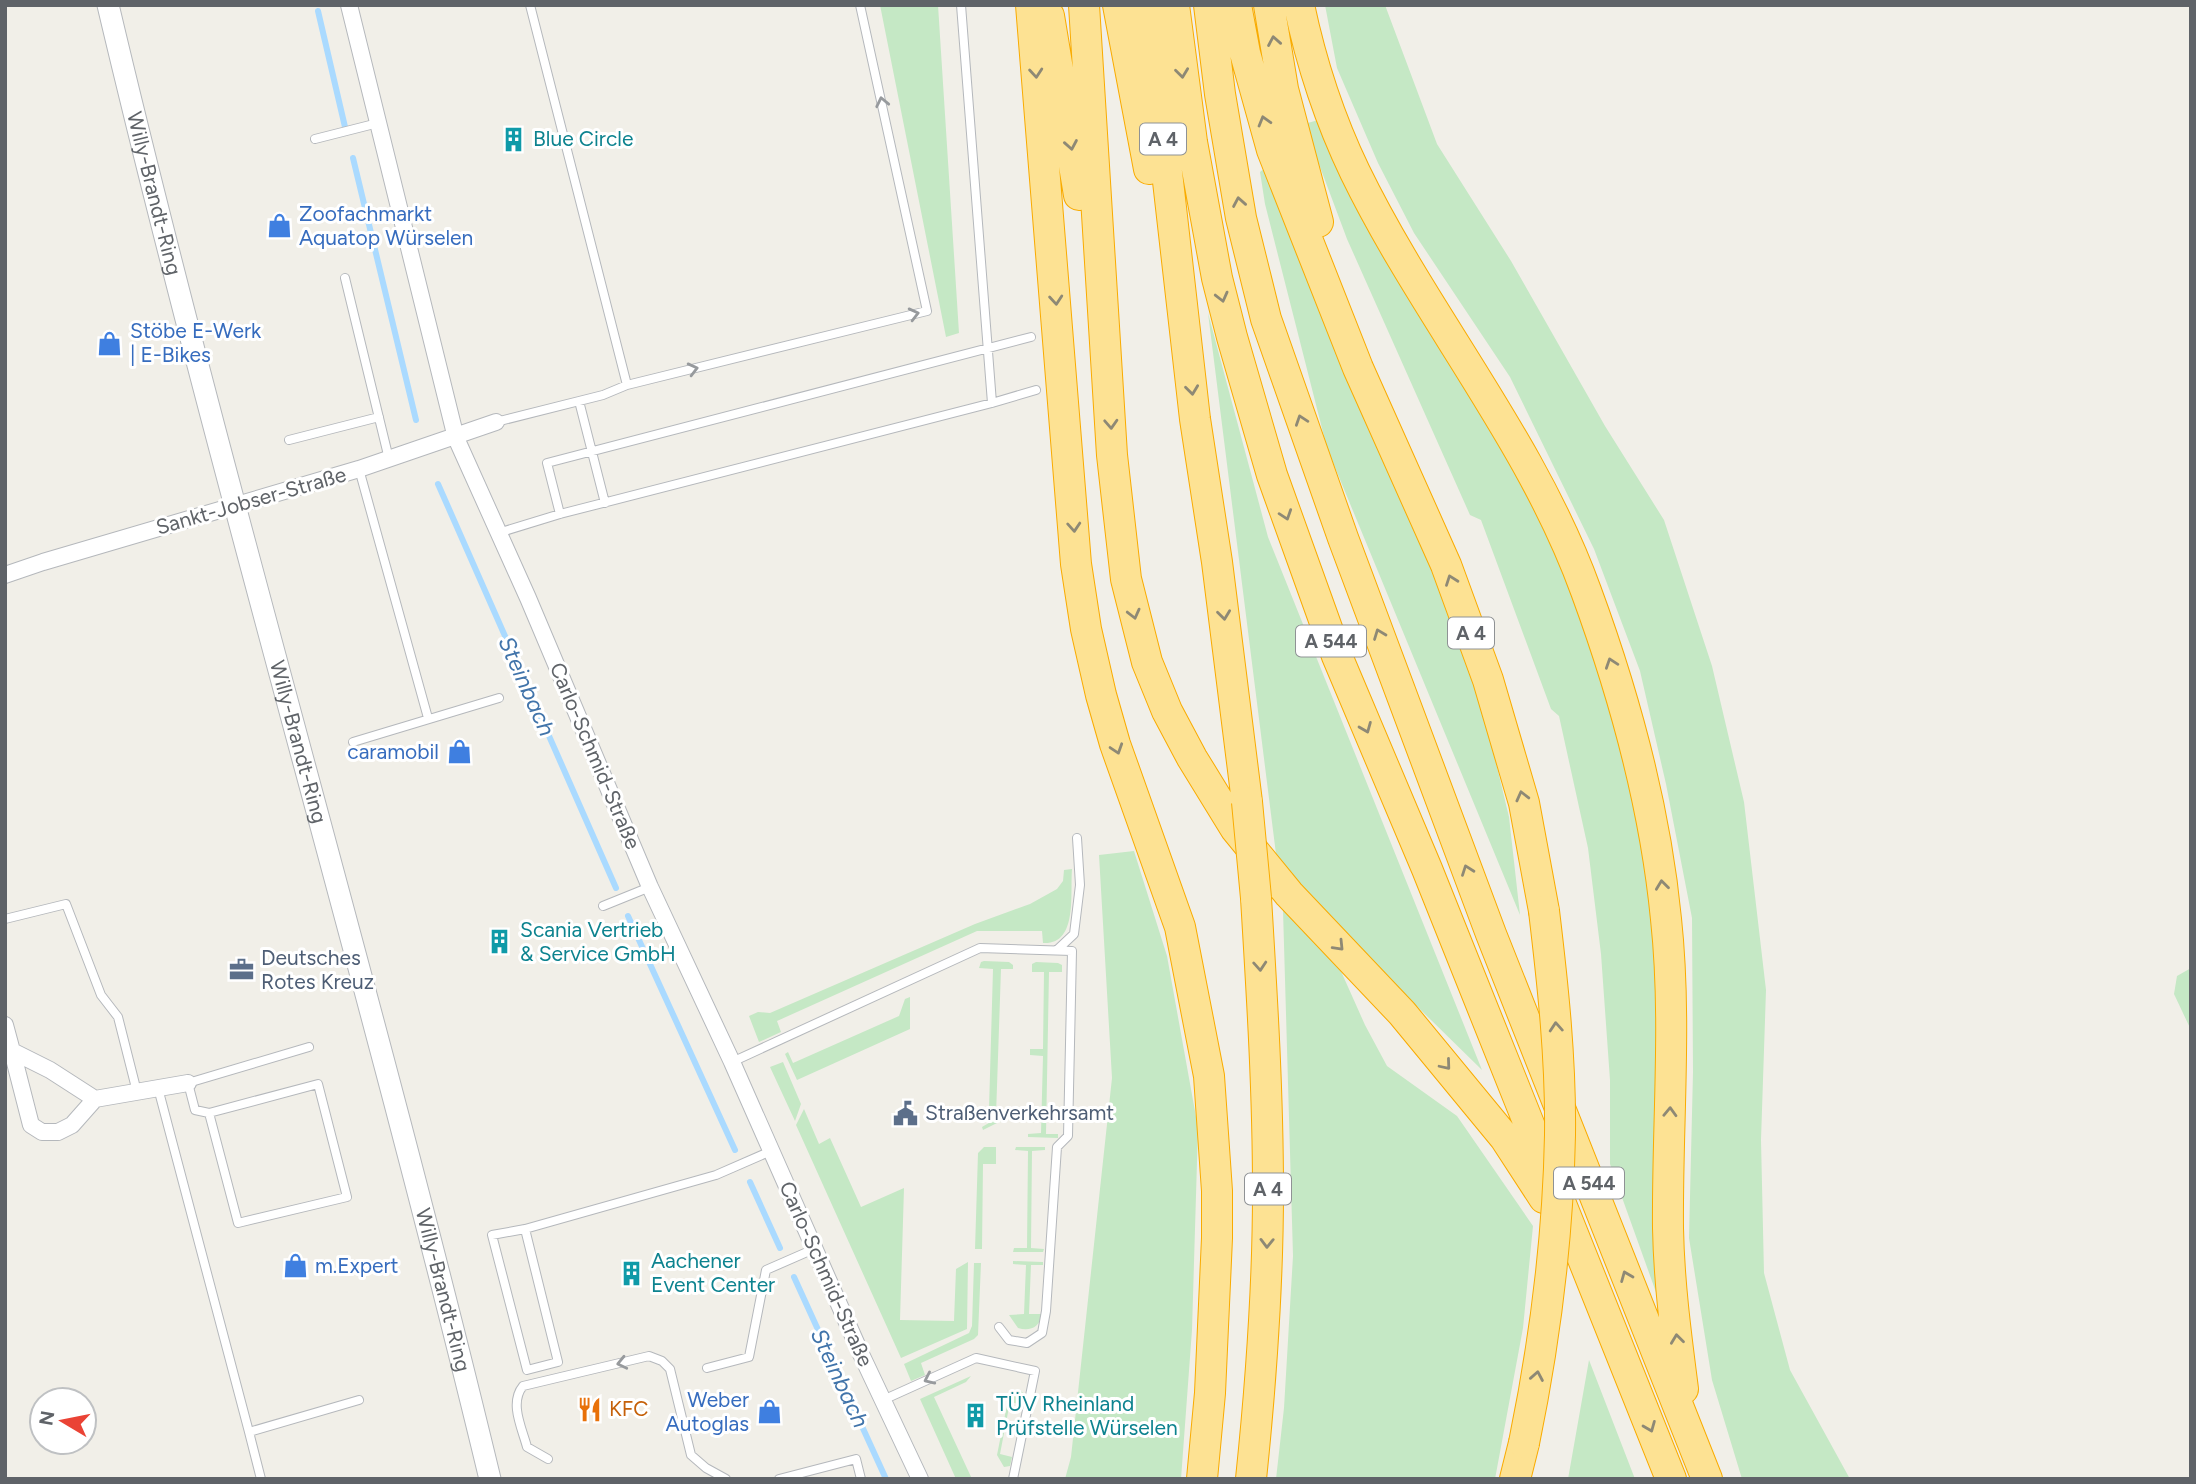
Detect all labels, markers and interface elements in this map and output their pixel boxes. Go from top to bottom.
one-way arrow [1267,35,1282,47]
one-way arrow [1174,67,1189,79]
one-way arrow [1028,68,1043,79]
one-way arrow [875,96,890,108]
street label: Willy-Brandt-Ring [122,109,187,278]
one-way arrow [1258,115,1272,127]
road number: A 4 [1140,124,1186,154]
building icon: Blue Circle [499,125,527,153]
place label: Blue Circle [533,126,633,151]
one-way arrow [1063,139,1078,151]
one-way arrow [1232,196,1247,208]
place label: Zoofachmarkt Aquatop Würselen [299,201,473,250]
shop icon: Zoofachmarkt Aquatop Würselen [265,212,293,240]
one-way arrow [1214,291,1228,303]
one-way arrow [1048,295,1063,306]
one-way arrow [908,308,920,322]
place label: Stöbe E-Werk | E-Bikes [130,318,262,367]
shop icon: Stöbe E-Werk | E-Bikes [96,329,124,357]
one-way arrow [687,363,699,377]
one-way arrow [1184,384,1199,396]
one-way arrow [1295,415,1309,427]
one-way arrow [1103,419,1118,430]
street label: Sankt-Jobser-Straße [153,461,349,540]
one-way arrow [1278,508,1292,521]
one-way arrow [1066,521,1081,532]
one-way arrow [1445,575,1459,587]
one-way arrow [1126,608,1140,620]
one-way arrow [1216,609,1231,621]
road number: A 4 [1448,618,1494,648]
road number: A 544 [1296,626,1366,656]
one-way arrow [1374,629,1388,641]
water label: Steinbach [493,632,561,740]
street label: Willy-Brandt-Ring [265,658,333,826]
one-way arrow [1605,658,1619,670]
street label: Carlo-Schmid-Straße [545,659,646,853]
one-way arrow [1357,722,1371,734]
shop icon: caramobil [445,738,473,766]
place label: caramobil [347,739,439,764]
one-way arrow [1109,743,1123,755]
one-way arrow [1516,790,1530,802]
one-way arrow [1461,865,1475,877]
one-way arrow [1655,879,1670,891]
place label: Scania Vertrieb & Service GmbH [520,917,676,966]
building icon: Scania Vertrieb & Service GmbH [486,928,514,956]
one-way arrow [1330,938,1343,951]
place label: Deutsches Rotes Kreuz [261,945,374,994]
office icon: Deutsches Rotes Kreuz [227,956,255,984]
one-way arrow [1252,961,1267,972]
one-way arrow [1549,1021,1564,1032]
one-way arrow [1438,1057,1450,1070]
public building icon: Straßenverkehrsamt [891,1099,919,1127]
place label: Straßenverkehrsamt [925,1100,1114,1125]
one-way arrow [1663,1106,1678,1117]
road number: A 544 [1554,1168,1624,1198]
road number: A 4 [1245,1174,1291,1204]
street label: Carlo-Schmid-Straße [774,1177,879,1370]
street label: Willy-Brandt-Ring [411,1206,476,1374]
one-way arrow [1259,1237,1274,1248]
place label: Aachener Event Center [651,1248,775,1297]
shop icon: m.Expert [281,1252,309,1280]
place label: m.Expert [315,1253,399,1278]
building icon: Aachener Event Center [617,1259,645,1287]
one-way arrow [1621,1271,1635,1283]
water label: Steinbach [805,1324,875,1432]
one-way arrow [1669,1333,1684,1345]
one-way arrow [616,1355,628,1369]
one-way arrow [1529,1370,1544,1382]
one-way arrow [924,1371,936,1385]
north arrow [28,1386,98,1456]
place label: Weber Autoglas [666,1387,749,1436]
place label: TÜV Rheinland Prüfstelle Würselen [996,1391,1178,1440]
restaurant icon: KFC [575,1395,603,1423]
place label: KFC [609,1396,648,1421]
shop icon: Weber Autoglas [755,1398,783,1426]
building icon: TÜV Rheinland Prüfstelle Würselen [962,1402,990,1430]
text: N [34,1409,59,1427]
one-way arrow [1642,1421,1656,1433]

